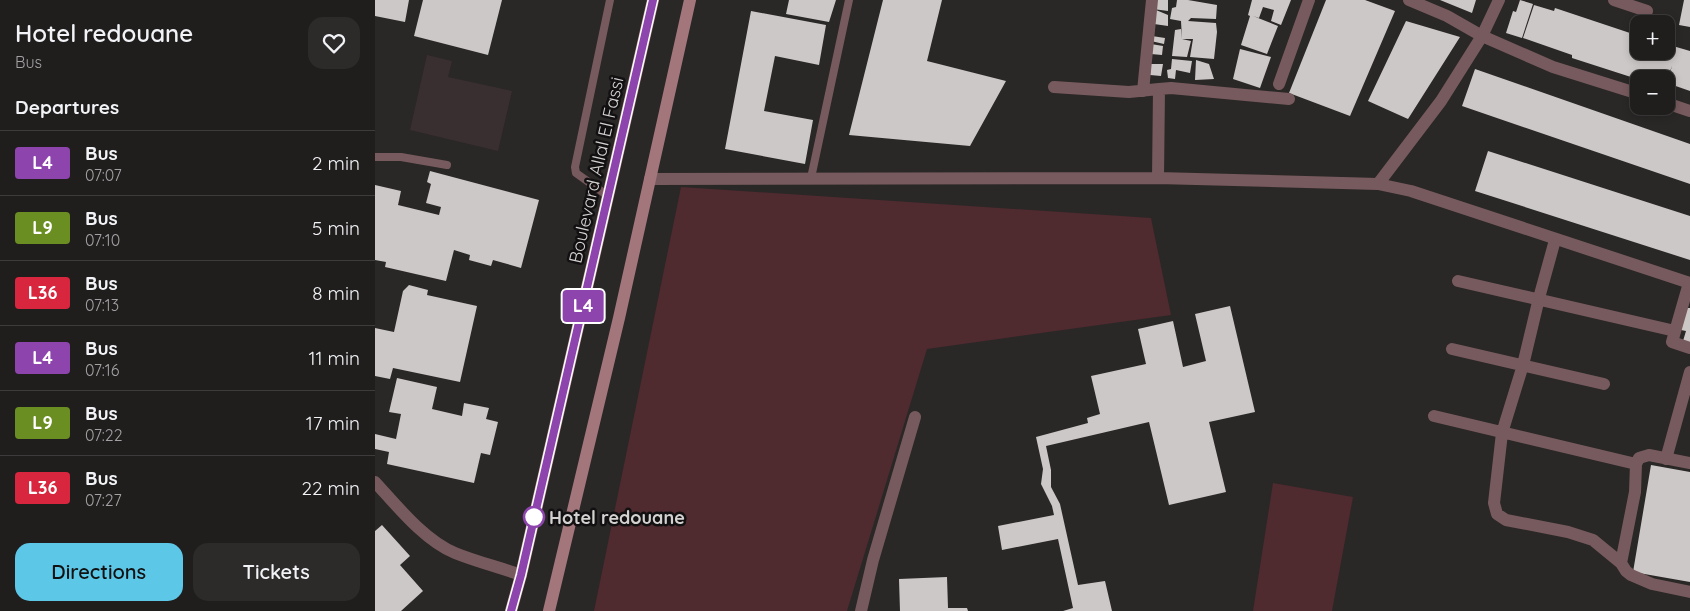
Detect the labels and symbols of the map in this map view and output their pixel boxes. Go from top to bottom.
street label: Boulevard Allal El Fassi [563,75,629,265]
line badge: L4 [561,290,605,322]
marker: Hotel redouane [523,506,545,528]
place label: Hotel redouane [549,506,685,529]

